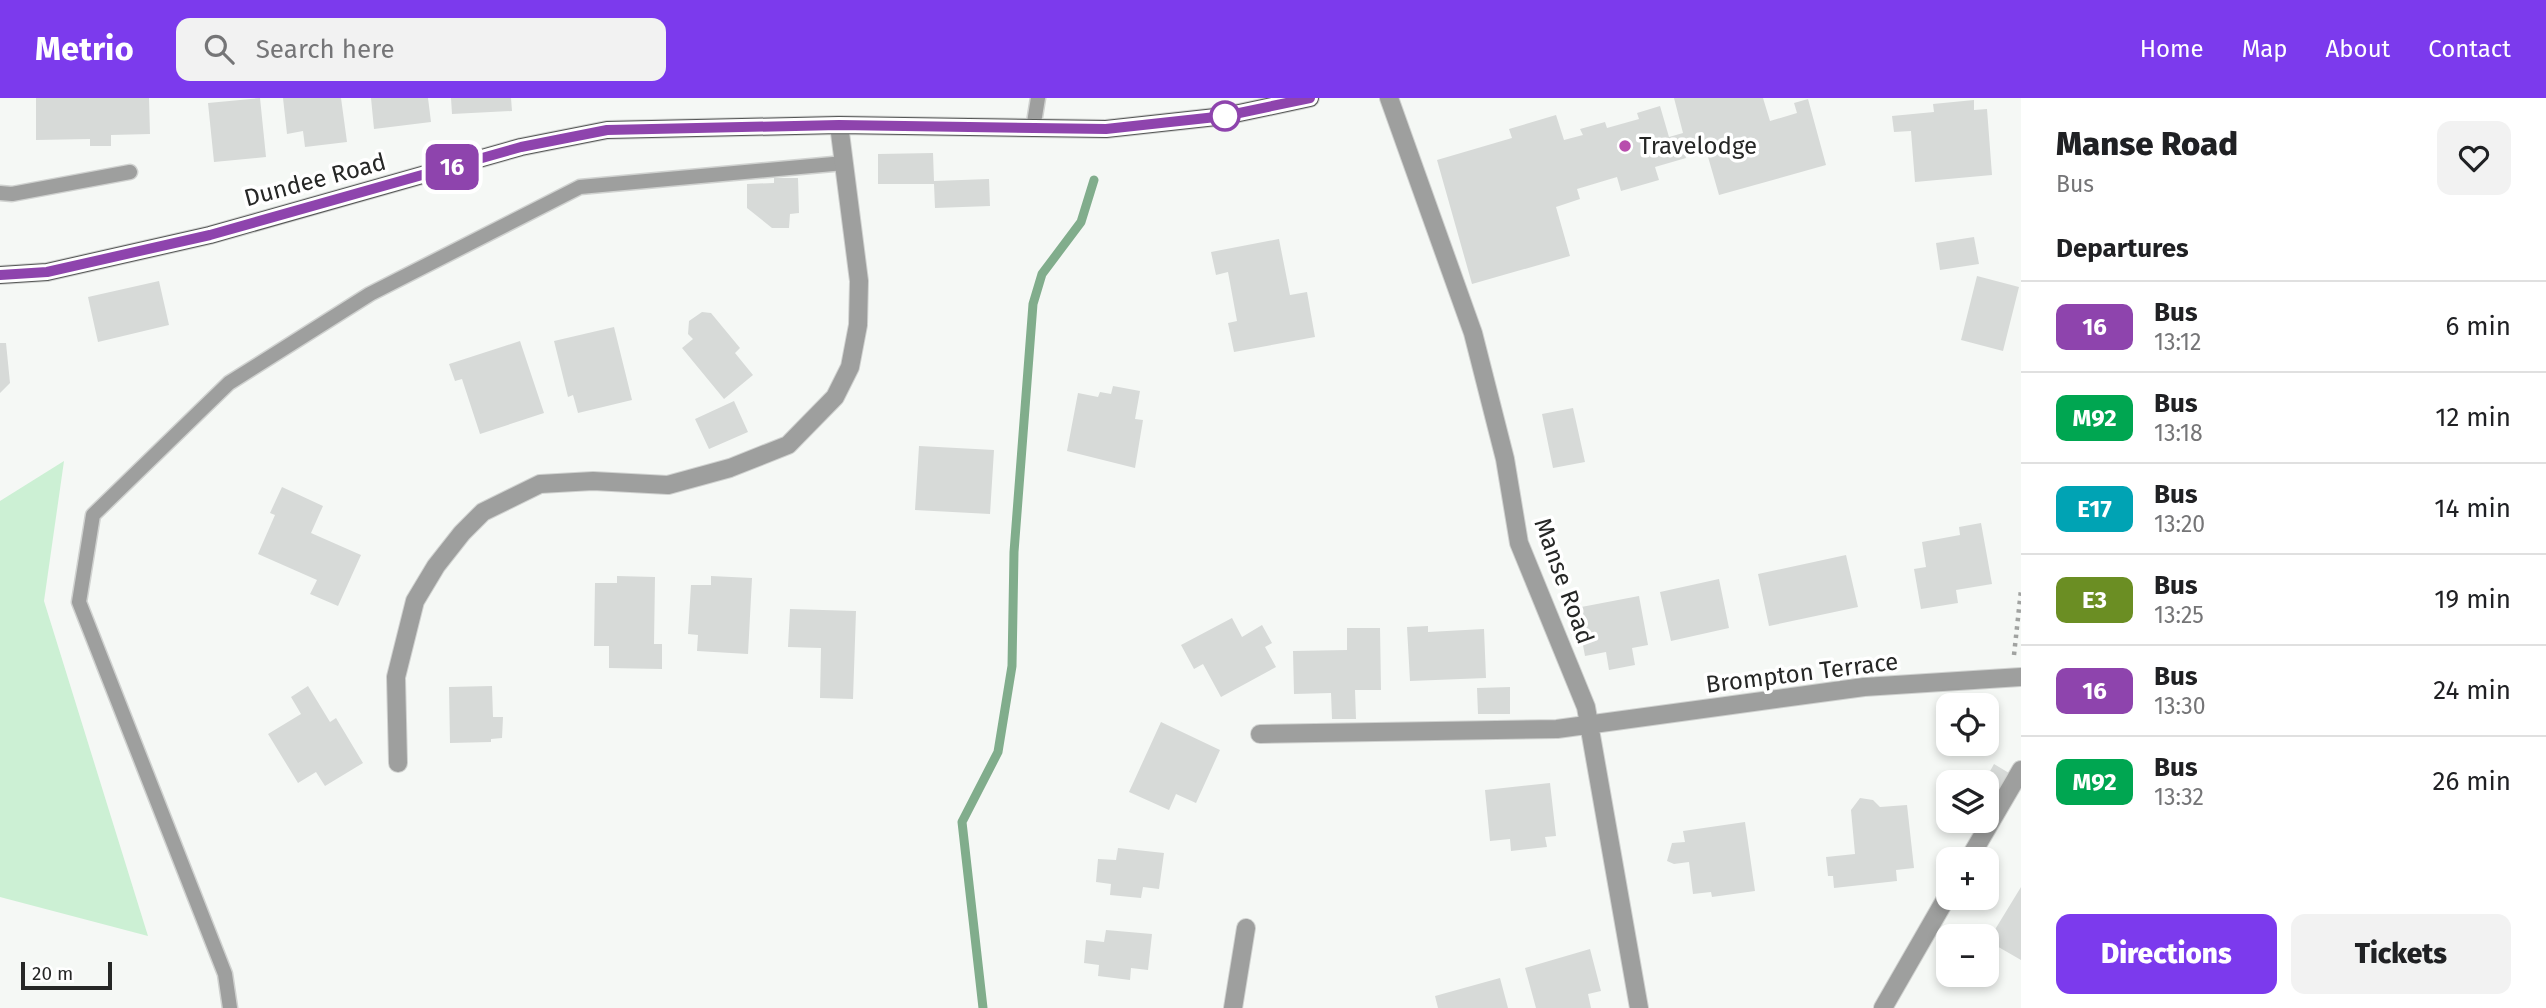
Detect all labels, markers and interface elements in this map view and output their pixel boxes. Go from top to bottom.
search box [176,18,666,81]
text: Metrio [35,29,134,69]
icon: search [200,30,238,68]
text: Search here [256,34,395,65]
text: Home [2140,35,2204,63]
text: Map [2242,35,2288,63]
text: About [2326,35,2390,63]
text: Contact [2428,35,2511,63]
unlabelled marker [1210,101,1240,131]
button: heart [2437,121,2511,195]
text: Manse Road [2056,124,2238,164]
place label: Travelodge [1639,132,1757,160]
marker: Travelodge [1617,138,1633,154]
line badge: 16 [420,144,484,190]
street label: Dundee Road [241,148,389,212]
text: 16 [440,153,464,181]
text: Bus [2056,170,2094,198]
text: Departures [2056,233,2189,264]
text: Bus [2154,297,2197,328]
text: 6 min [2445,311,2511,342]
text: 16 [2082,313,2107,341]
text: 13:12 [2154,328,2201,356]
text: Bus [2154,388,2197,419]
text: 12 min [2435,402,2511,433]
text: M92 [2072,404,2117,432]
text: 13:18 [2154,419,2203,447]
text: Bus [2154,479,2197,510]
text: 14 min [2434,493,2511,524]
text: E17 [2077,495,2112,523]
text: 13:20 [2154,510,2205,538]
street label: Manse Road [1528,514,1600,648]
text: Bus [2154,570,2197,601]
text: 19 min [2434,584,2511,615]
text: E3 [2082,586,2107,614]
text: 13:25 [2154,601,2204,629]
street label: Brompton Terrace [1704,647,1900,699]
text: Bus [2154,661,2197,692]
text: 24 min [2433,675,2511,706]
text: 16 [2082,677,2107,705]
text: 13:30 [2154,692,2205,720]
map controls [1936,693,1999,987]
button: locate [1936,693,1999,756]
text: Bus [2154,752,2197,783]
text: 26 min [2433,766,2511,797]
text: M92 [2072,768,2117,796]
button: layers [1936,770,1999,833]
text: 13:32 [2154,783,2204,811]
button: + [1936,847,1999,910]
button: Directions [2056,914,2277,994]
button: Tickets [2291,914,2511,994]
button: − [1936,924,1999,987]
scale bar [21,959,112,991]
text: 20 m [32,962,73,985]

